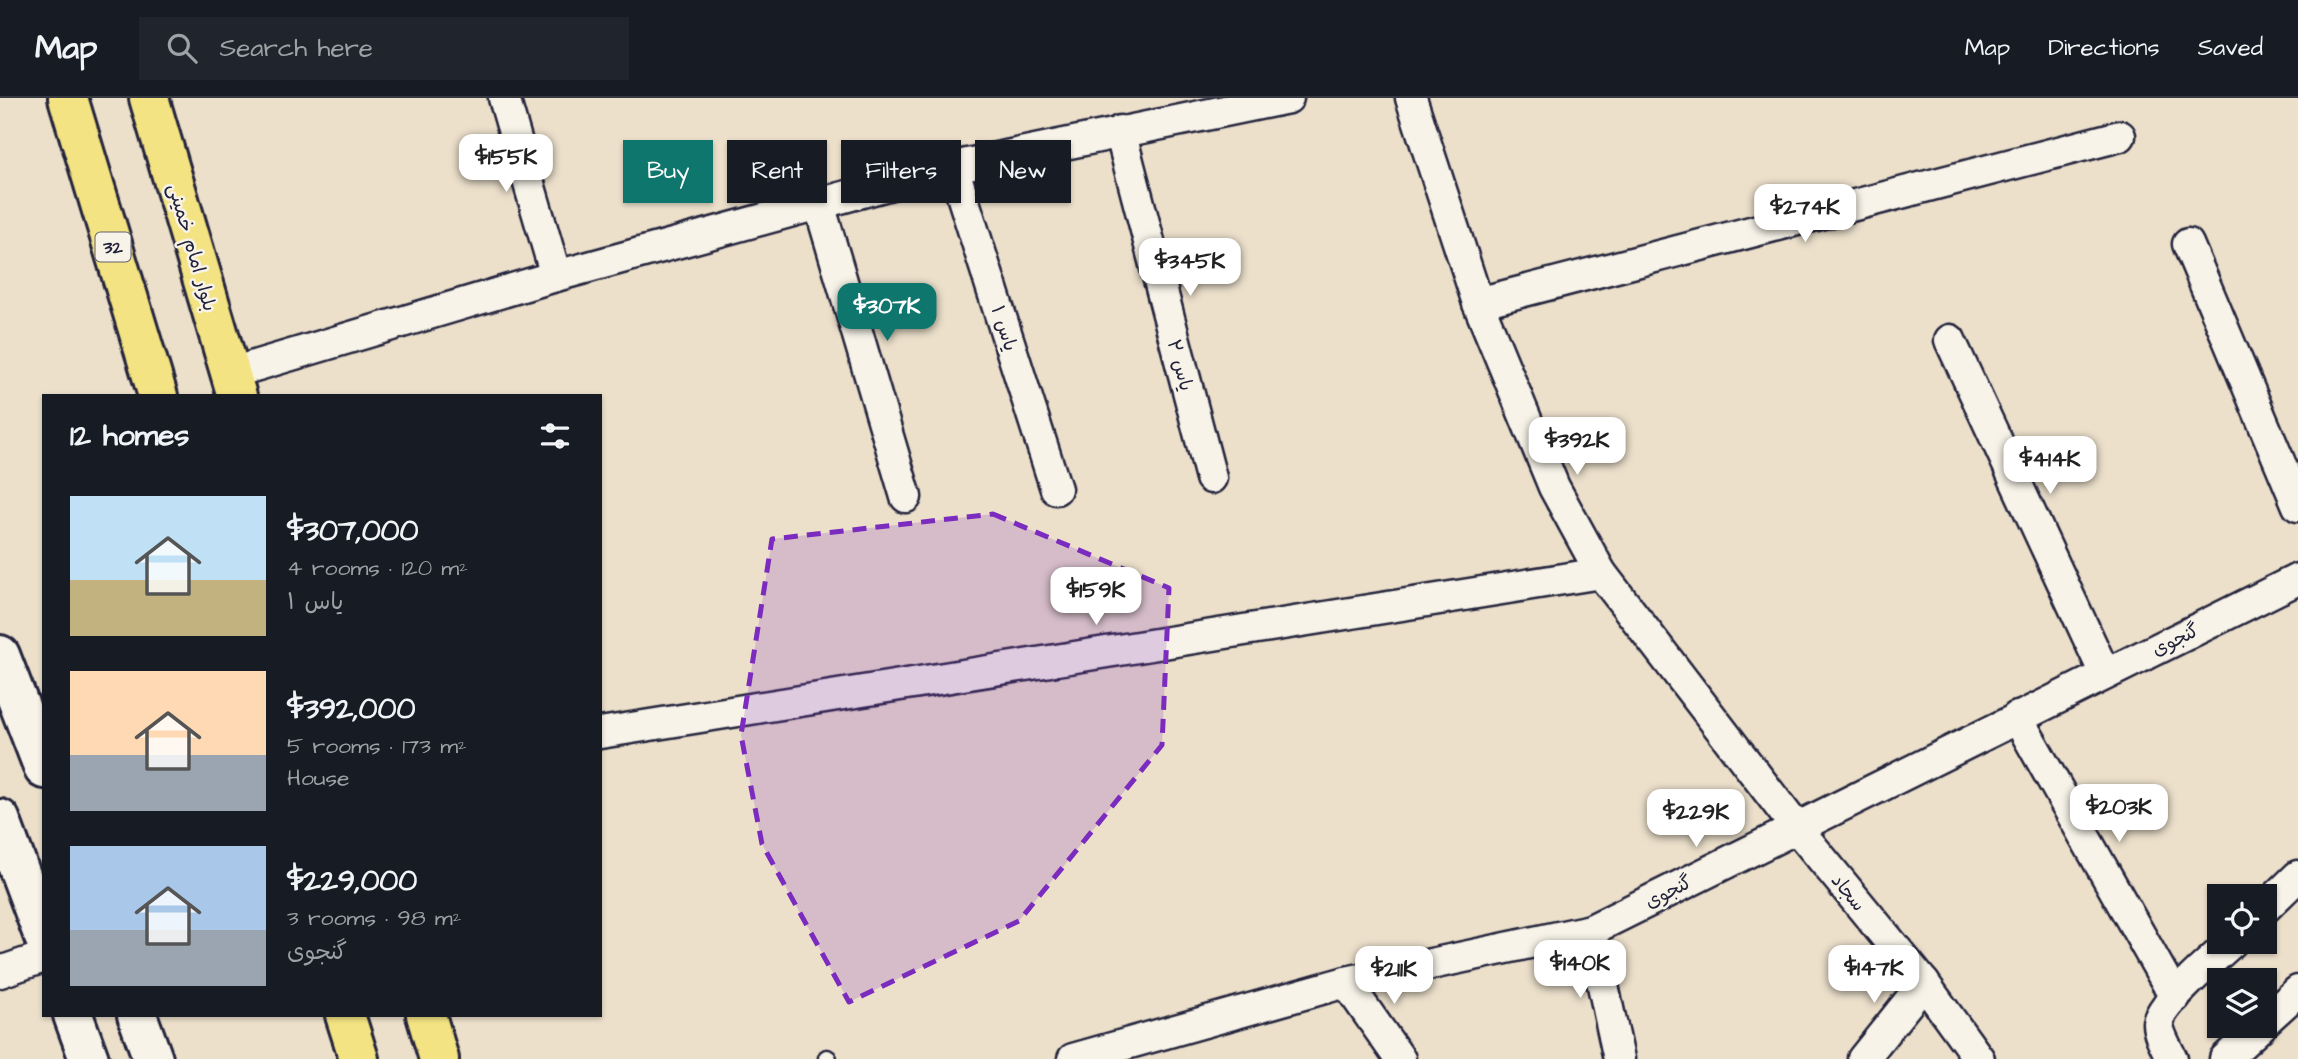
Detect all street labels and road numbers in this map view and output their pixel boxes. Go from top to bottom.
street label: بلوار امام خمینی [160,180,223,314]
road number: 32 [96,232,130,262]
street label: یاس ۱ [984,302,1024,355]
street label: یاس ۲ [1160,337,1199,394]
street label: گنجوی [2147,617,2204,663]
street label: سجاد [1824,868,1871,918]
street label: گنجوی [1640,869,1697,916]

